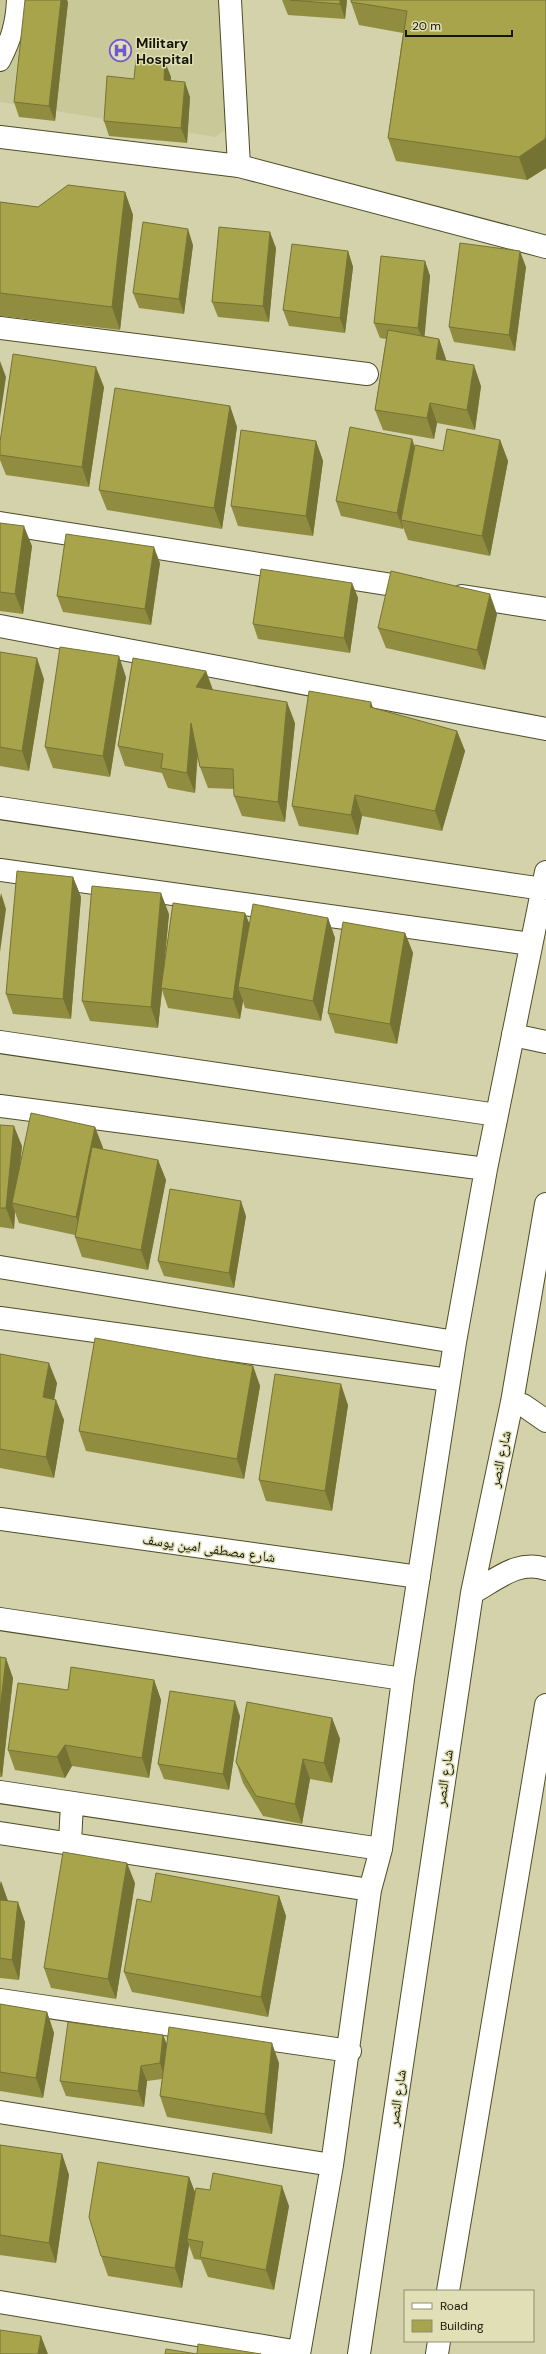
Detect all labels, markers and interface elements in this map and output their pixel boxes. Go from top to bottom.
scale bar [406,12,512,38]
text: 20 m [412,18,441,34]
place label: Military Hospital [136,34,193,68]
hospital icon: Military Hospital [108,38,134,64]
street label: شارع النصر [485,1429,516,1490]
street label: شارع مصطفى امين يوسف [141,1530,277,1567]
street label: شارع النصر [431,1748,458,1809]
street label: شارع النصر [384,2068,411,2129]
legend [404,2290,534,2342]
text: Road [440,2298,468,2314]
text: Building [440,2318,484,2334]

